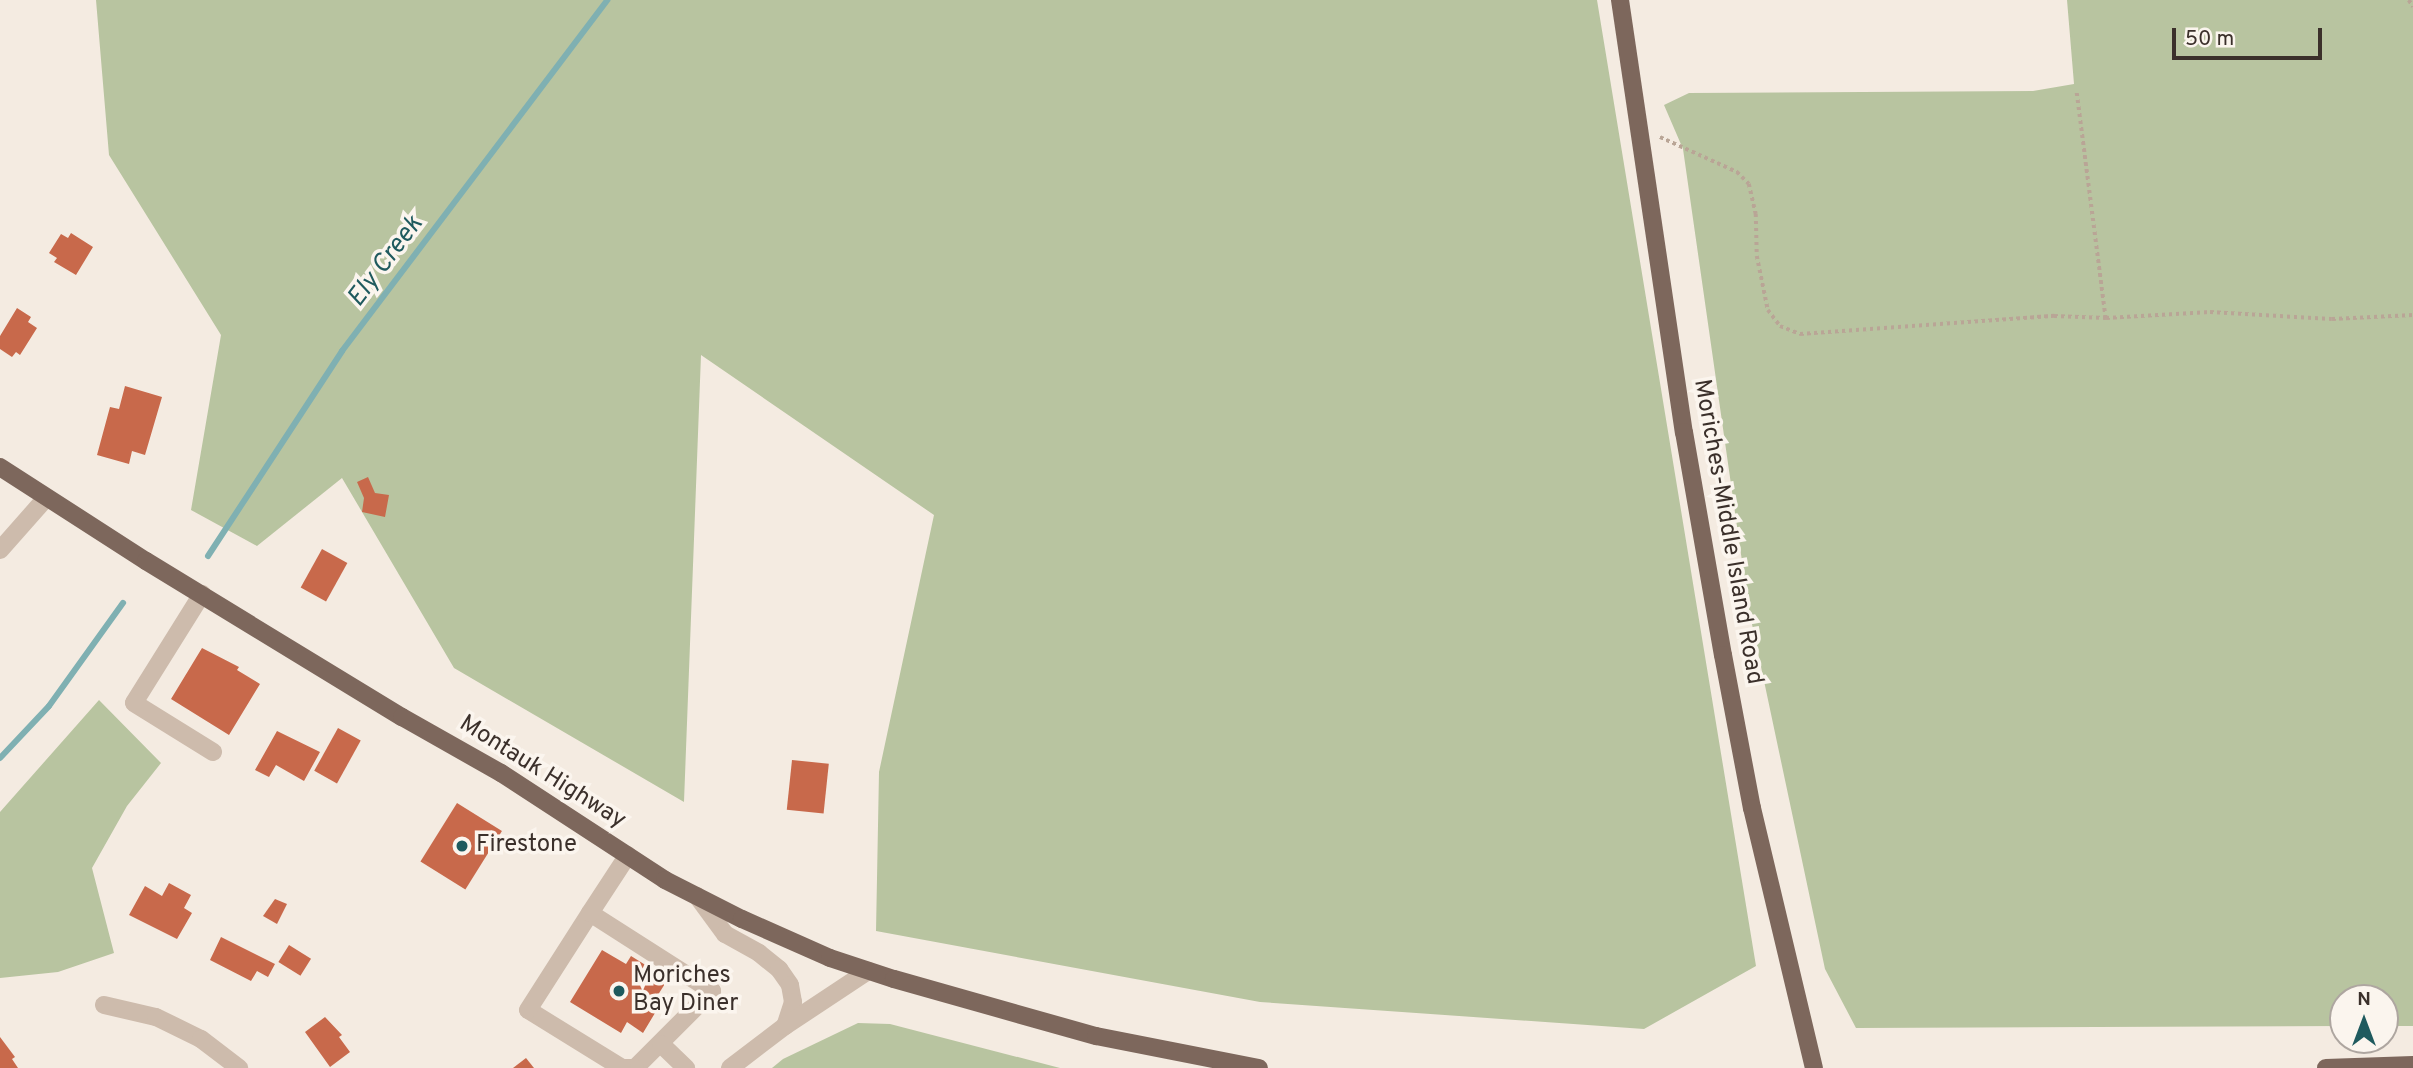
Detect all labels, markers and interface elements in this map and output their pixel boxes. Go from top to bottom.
scale bar [2175,14,2326,58]
text: 50 m [2185,26,2234,53]
water label: Ely Creek [342,210,430,314]
street label: Moriches-Middle Island Road [1686,377,1768,687]
street label: Montauk Highway [453,710,631,836]
place label: Firestone [476,832,577,860]
marker: Firestone [454,838,470,854]
place label: Moriches Bay Diner [633,963,739,1019]
marker: Moriches Bay Diner [611,983,627,999]
north arrow [2329,984,2399,1054]
text: N [2357,988,2371,1012]

